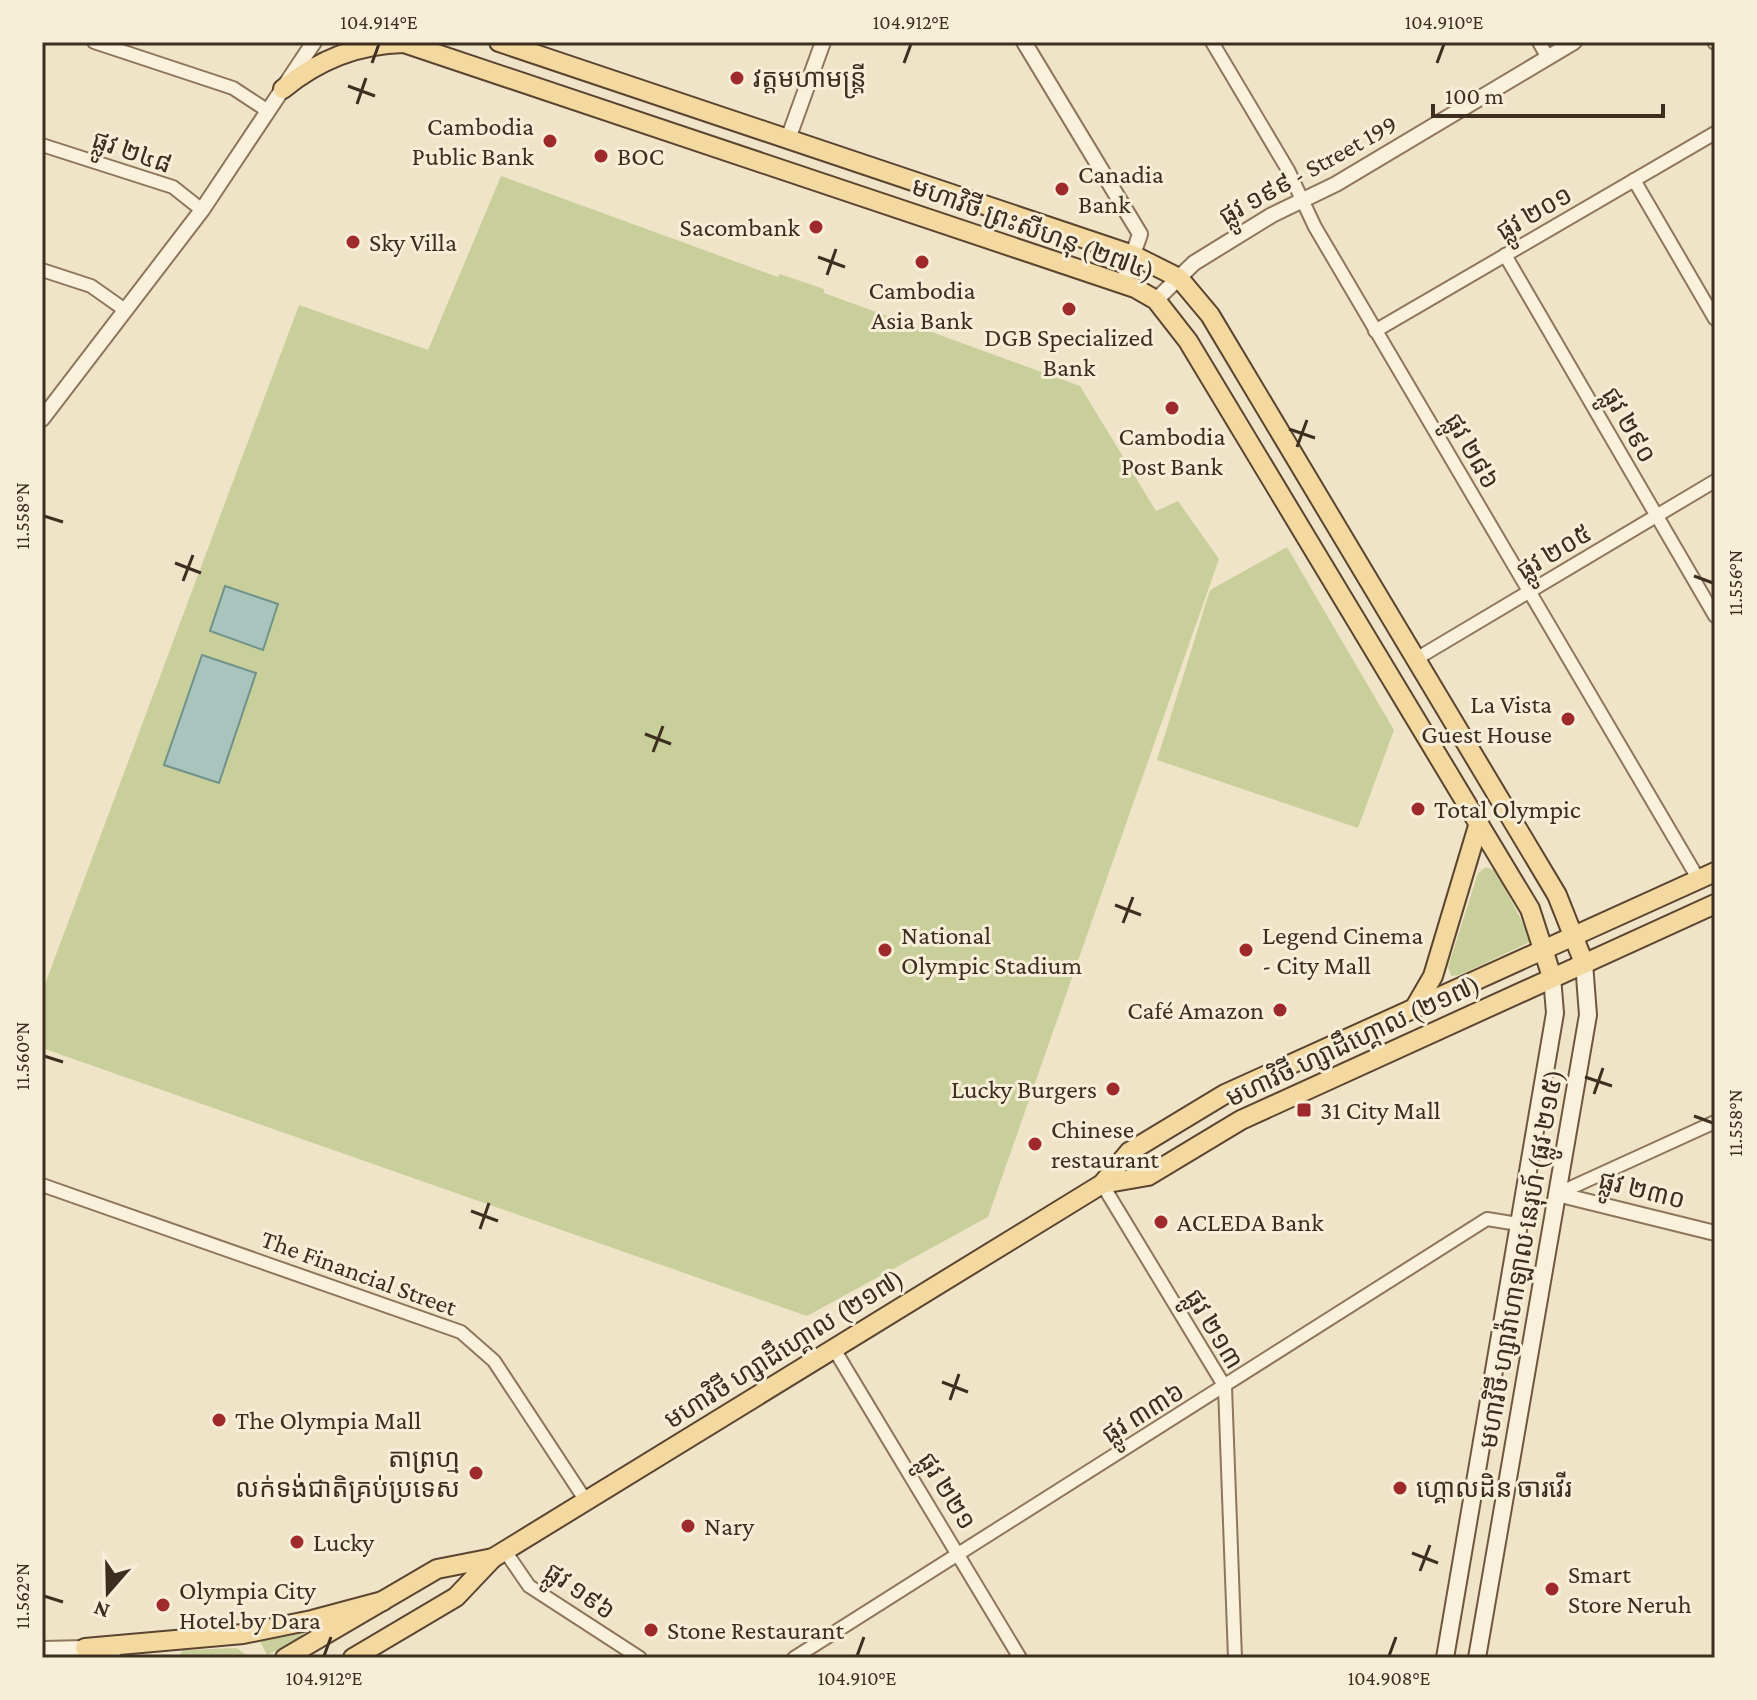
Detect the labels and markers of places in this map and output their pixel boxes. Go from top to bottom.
place label: វត្តមហាមន្រ្តី [753,63,867,99]
marker: វត្តមហាមន្រ្តី [728,69,746,87]
place label: Cambodia Public Bank [412,112,535,171]
marker: Cambodia Public Bank [541,132,559,150]
place label: BOC [617,142,664,171]
marker: BOC [592,147,610,165]
place label: Canadia Bank [1078,160,1164,219]
marker: Canadia Bank [1053,180,1071,198]
place label: Sacombank [680,213,801,242]
marker: Sacombank [807,218,825,236]
place label: Sky Villa [369,228,457,257]
marker: Sky Villa [344,233,362,251]
marker: Cambodia Asia Bank [913,253,931,271]
place label: Cambodia Asia Bank [869,276,975,335]
marker: DGB Specialized Bank [1060,300,1078,318]
place label: DGB Specialized Bank [984,323,1154,382]
marker: Cambodia Post Bank [1163,399,1181,417]
place label: Cambodia Post Bank [1119,422,1225,481]
place label: La Vista Guest House [1421,690,1552,749]
marker: La Vista Guest House [1559,710,1577,728]
place label: Total Olympic [1434,795,1581,824]
marker: Total Olympic [1409,800,1427,818]
place label: National Olympic Stadium [901,921,1082,980]
place label: Legend Cinema - City Mall [1262,921,1423,980]
marker: National Olympic Stadium [876,941,894,959]
marker: Legend Cinema - City Mall [1237,941,1255,959]
place label: Café Amazon [1127,996,1264,1025]
marker: Café Amazon [1271,1001,1289,1019]
place label: Lucky Burgers [951,1075,1097,1104]
marker: Lucky Burgers [1104,1080,1122,1098]
place label: 31 City Mall [1320,1096,1441,1125]
marker: 31 City Mall [1295,1101,1313,1119]
place label: Chinese restaurant [1051,1115,1159,1174]
marker: Chinese restaurant [1026,1135,1044,1153]
place label: ACLEDA Bank [1177,1208,1324,1237]
marker: ACLEDA Bank [1152,1213,1170,1231]
place label: The Olympia Mall [235,1406,421,1435]
marker: The Olympia Mall [210,1411,228,1429]
place label: តាព្រហ្ម លក់ទង់ជាតិគ្រប់ប្រទេស [235,1444,460,1504]
marker: តាព្រហ្ម លក់ទង់ជាតិគ្រប់ប្រទេស [467,1464,485,1482]
place label: ហ្គោលដិន ចារវើរ [1416,1471,1572,1504]
marker: ហ្គោលដិន ចារវើរ [1391,1479,1409,1497]
place label: Nary [704,1512,755,1541]
marker: Nary [679,1517,697,1535]
place label: Lucky [313,1528,375,1557]
marker: Lucky [288,1533,306,1551]
place label: Smart Store Neruh [1568,1560,1692,1619]
place label: Olympia City Hotel by Dara [179,1576,321,1635]
marker: Smart Store Neruh [1543,1580,1561,1598]
marker: Olympia City Hotel by Dara [154,1596,172,1614]
place label: Stone Restaurant [667,1616,845,1645]
marker: Stone Restaurant [642,1621,660,1639]

